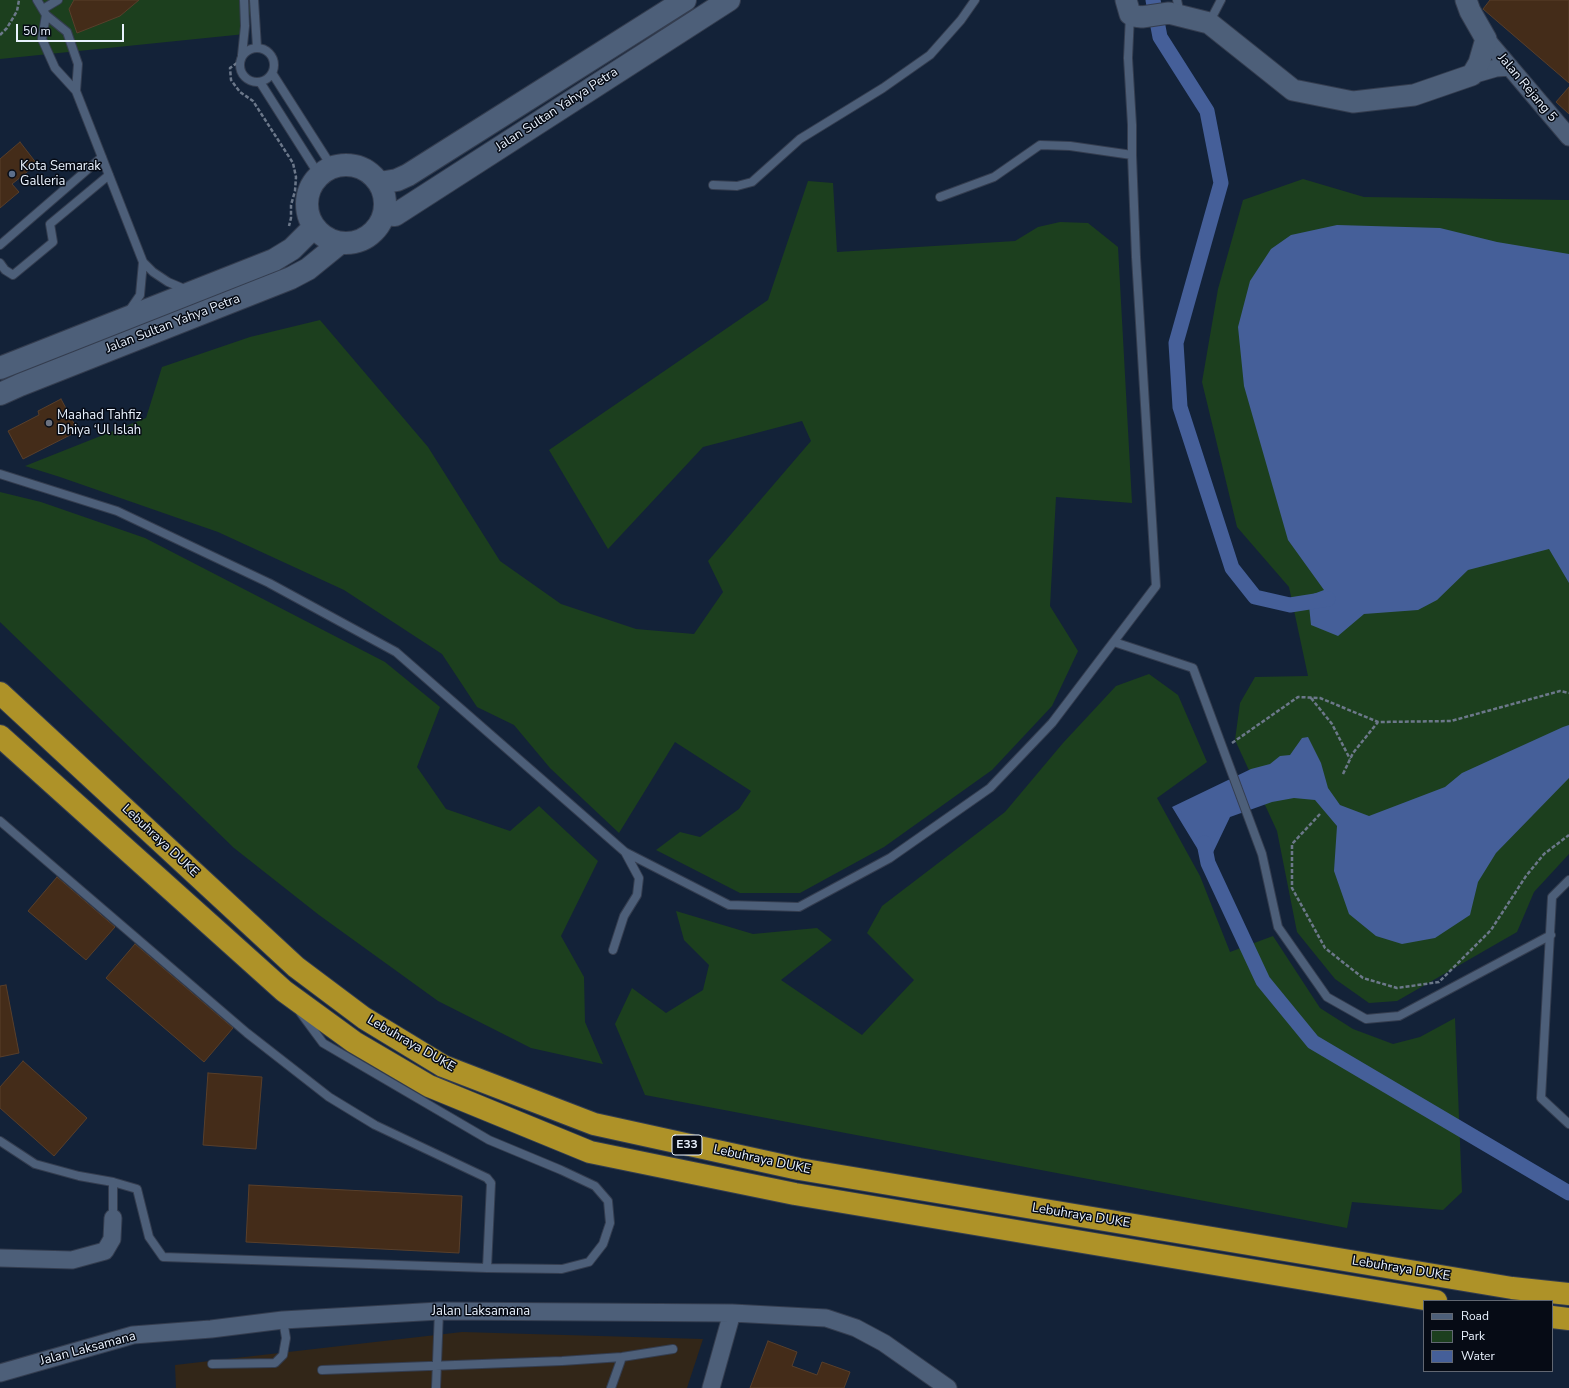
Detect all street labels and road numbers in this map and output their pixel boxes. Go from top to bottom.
street label: Jalan Rejang 5 [1494,51,1560,125]
street label: Jalan Sultan Yahya Petra [493,65,621,155]
street label: Jalan Sultan Yahya Petra [104,291,242,357]
street label: Lebuhraya DUKE [118,801,202,881]
street label: Lebuhraya DUKE [364,1012,458,1076]
road number: E33 [672,1135,702,1155]
street label: Lebuhraya DUKE [712,1142,812,1178]
street label: Lebuhraya DUKE [1031,1201,1131,1231]
street label: Lebuhraya DUKE [1351,1254,1451,1284]
street label: Jalan Laksamana [432,1304,530,1320]
street label: Jalan Laksamana [38,1329,138,1369]

